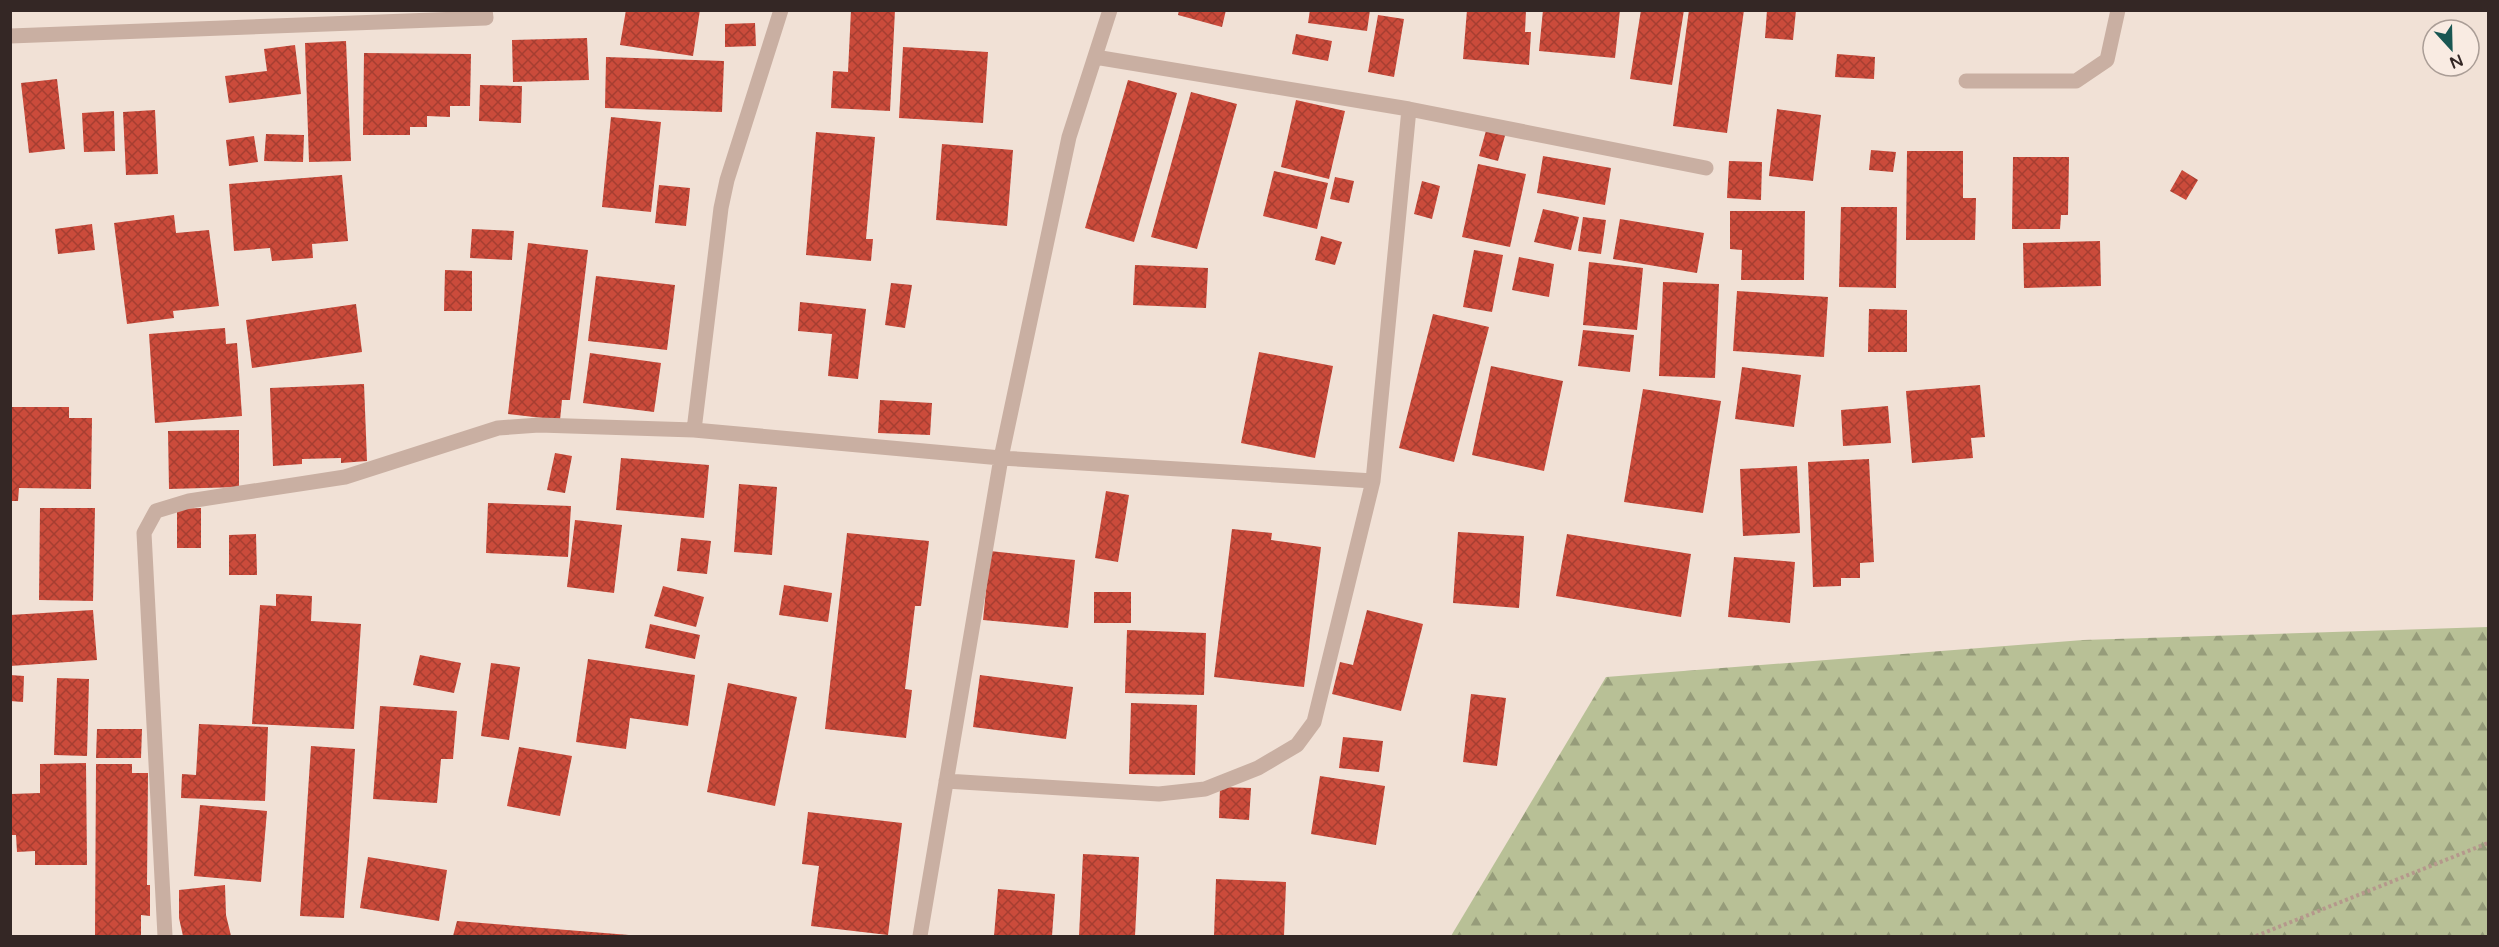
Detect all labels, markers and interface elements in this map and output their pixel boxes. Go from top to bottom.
north arrow [2421,18,2481,78]
text: N [2447,49,2466,73]

